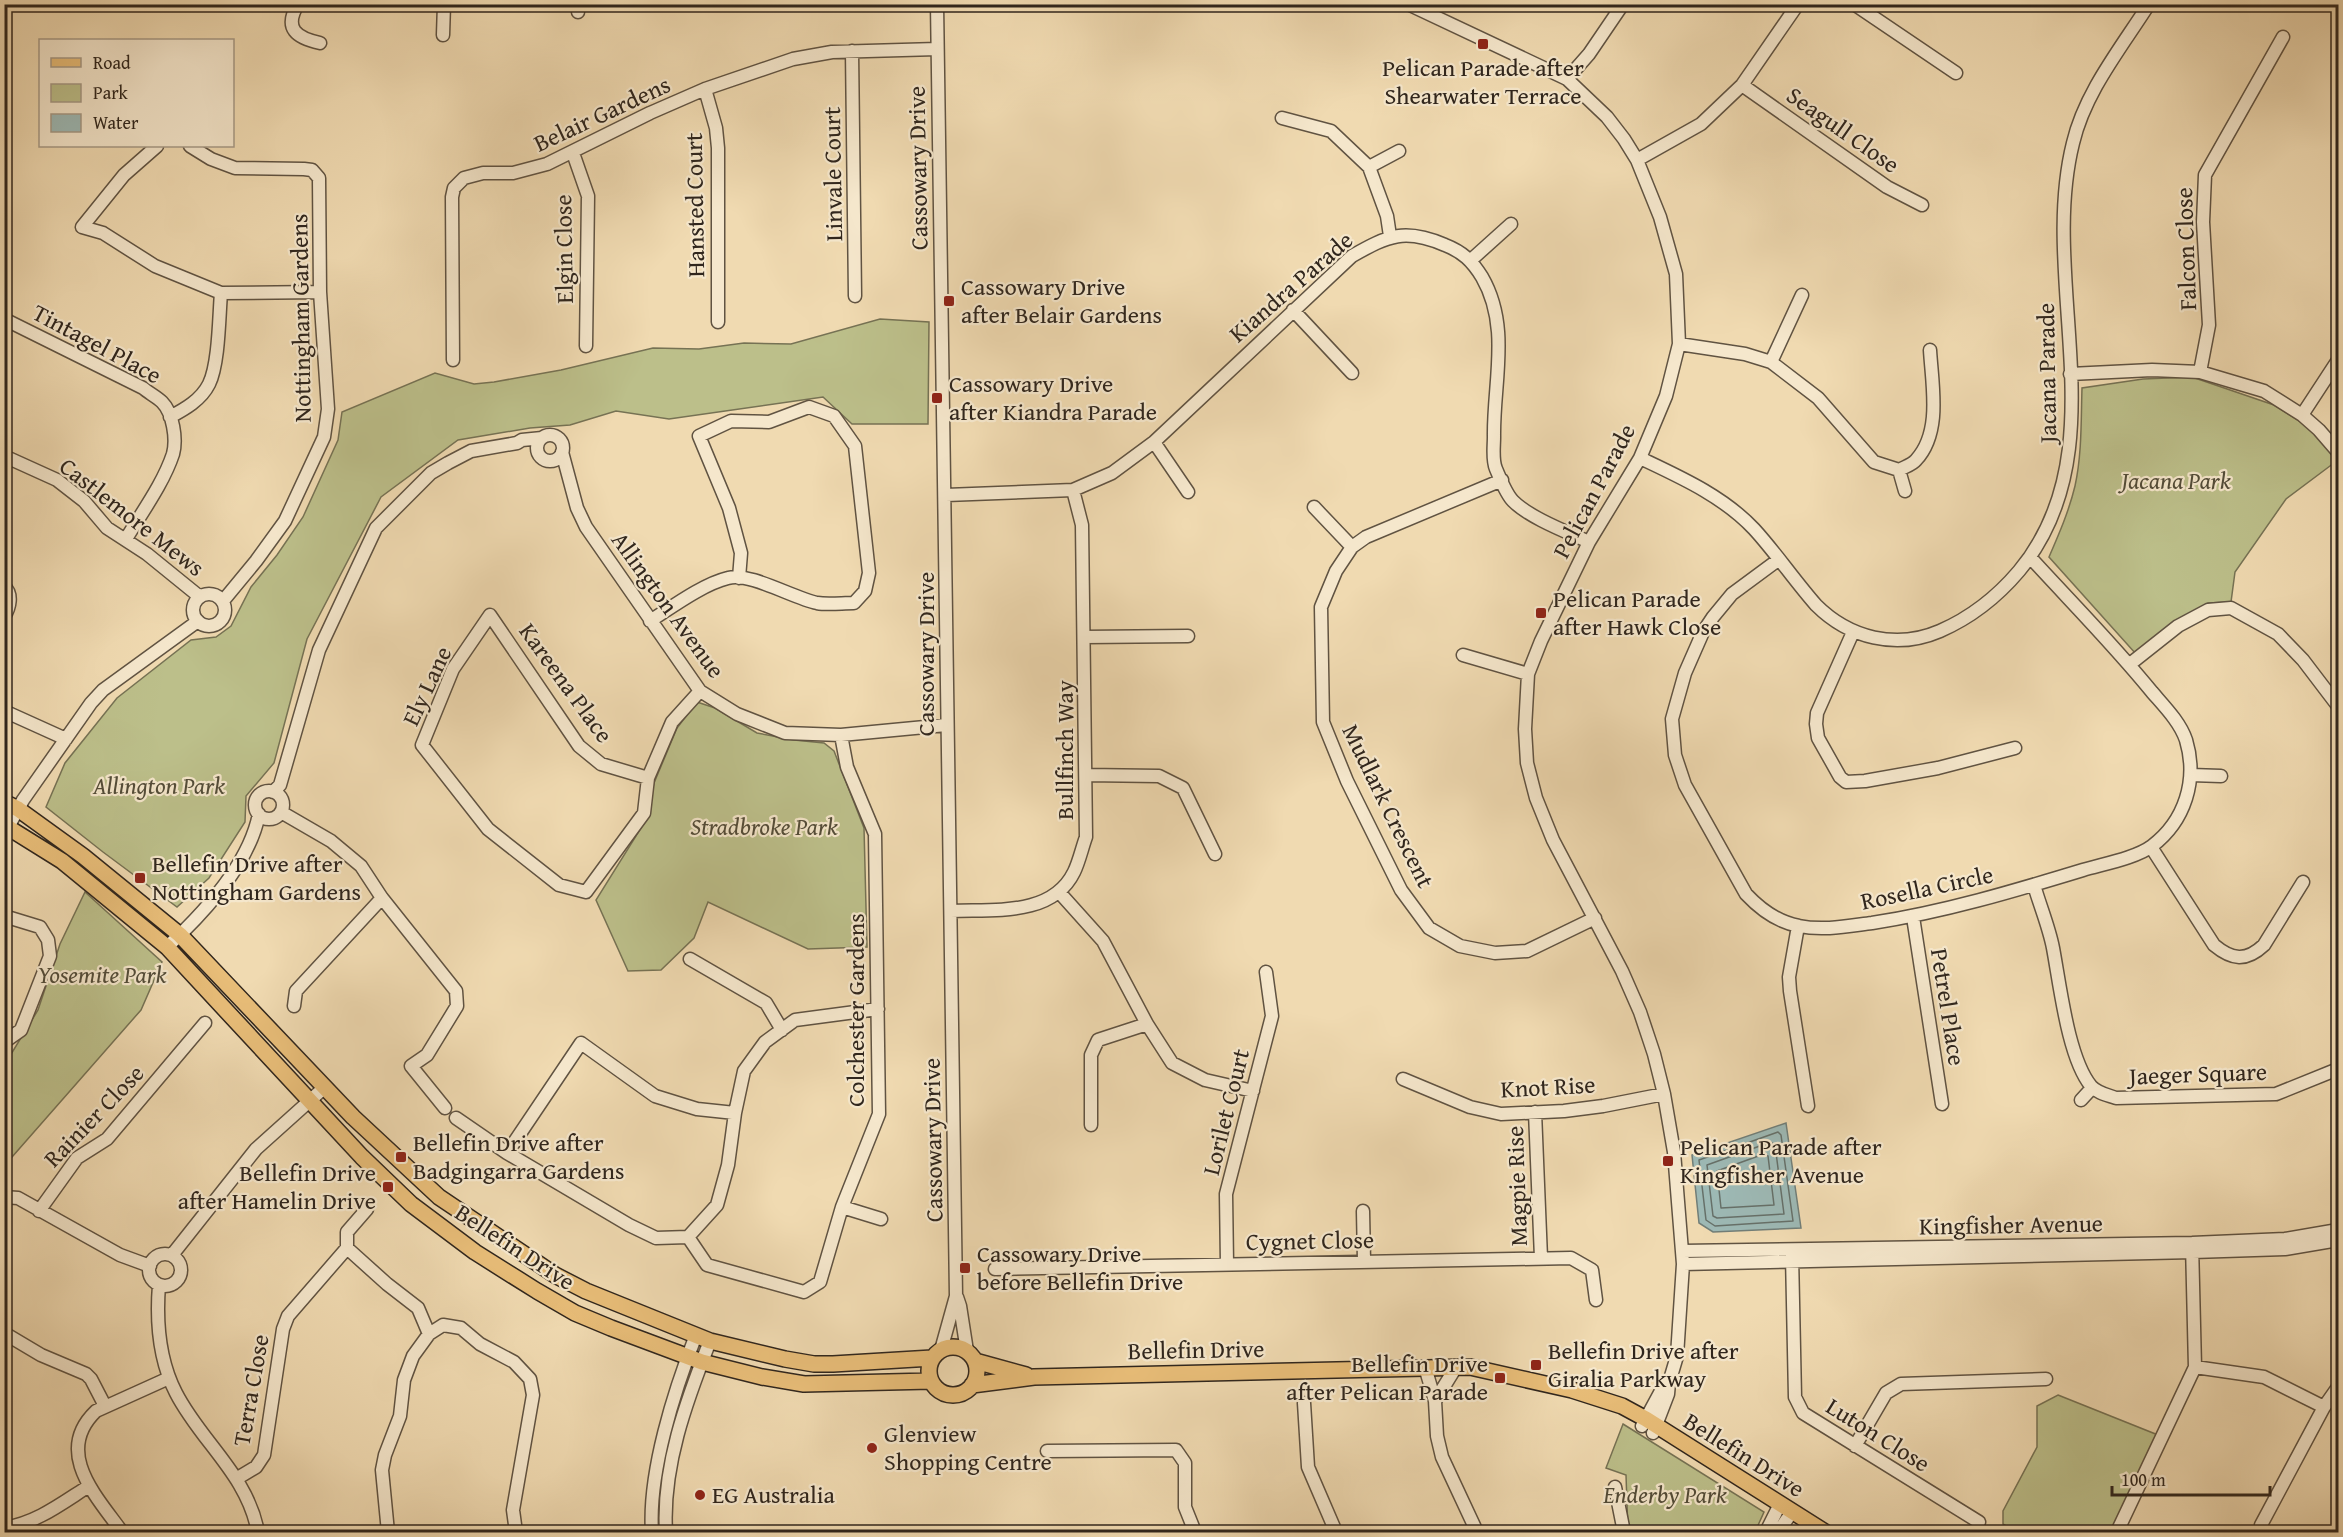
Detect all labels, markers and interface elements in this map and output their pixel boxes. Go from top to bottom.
marker: Pelican Parade after Shearwater Terrace [1476,37,1490,51]
legend [39,39,234,147]
text: Road [93,49,131,76]
place label: Pelican Parade after Shearwater Terrace [1382,50,1584,113]
street label: Belair Gardens [528,67,676,160]
street label: Seagull Close [1780,78,1907,181]
text: Park [93,79,129,106]
street label: Cassowary Drive [899,86,936,250]
street label: Linvale Court [814,106,851,242]
text: Water [93,109,139,136]
street label: Hansted Court [676,132,713,278]
street label: Falcon Close [2166,187,2205,311]
street label: Elgin Close [545,194,582,304]
street label: Nottingham Gardens [281,213,320,423]
street label: Kiandra Parade [1221,223,1360,350]
place label: Cassowary Drive after Belair Gardens [961,269,1162,332]
marker: Cassowary Drive after Belair Gardens [942,294,956,308]
street label: Tintagel Place [27,295,168,392]
street label: Jacana Parade [2028,303,2065,446]
place label: Cassowary Drive after Kiandra Parade [949,366,1157,429]
marker: Cassowary Drive after Kiandra Parade [930,391,944,405]
street label: Pelican Parade [1543,417,1644,564]
street label: Castlemore Mews [52,449,212,585]
park label: Jacana Park [2117,463,2231,498]
street label: Allington Avenue [603,524,734,685]
street label: Cassowary Drive [908,572,943,736]
place label: Pelican Parade after Hawk Close [1553,581,1721,644]
marker: Pelican Parade after Hawk Close [1534,606,1548,620]
street label: Kareena Place [511,616,622,750]
street label: Ely Lane [393,640,460,731]
street label: Bullfinch Way [1047,680,1082,820]
street label: Mudlark Crescent [1334,718,1443,894]
park label: Allington Park [92,768,225,803]
park label: Stradbroke Park [690,809,838,844]
place label: Bellefin Drive after Nottingham Gardens [152,846,361,909]
street label: Rosella Circle [1857,856,1996,919]
marker: Bellefin Drive after Nottingham Gardens [133,871,147,885]
street label: Colchester Gardens [838,913,873,1107]
street label: Petrel Place [1922,946,1975,1068]
park label: Yosemite Park [37,957,167,992]
street label: Lorilet Court [1193,1045,1258,1179]
street label: Jaeger Square [2125,1054,2268,1094]
street label: Rainier Close [35,1056,152,1175]
street label: Cassowary Drive [914,1058,951,1222]
street label: Knot Rise [1500,1067,1596,1106]
place label: Bellefin Drive after Badgingarra Gardens [413,1125,625,1188]
street label: Magpie Rise [1497,1125,1536,1247]
place label: Pelican Parade after Kingfisher Avenue [1680,1129,1882,1192]
marker: Bellefin Drive after Badgingarra Gardens [394,1150,408,1164]
marker: Pelican Parade after Kingfisher Avenue [1661,1154,1675,1168]
place label: Bellefin Drive after Hamelin Drive [178,1155,376,1218]
marker: Bellefin Drive after Hamelin Drive [381,1180,395,1194]
street label: Bellefin Drive [448,1195,582,1298]
street label: Kingfisher Avenue [1919,1205,2103,1244]
street label: Cygnet Close [1246,1222,1374,1259]
place label: Cassowary Drive before Bellefin Drive [977,1236,1183,1299]
marker: Cassowary Drive before Bellefin Drive [958,1261,972,1275]
street label: Terra Close [223,1331,278,1448]
street label: Bellefin Drive [1127,1331,1265,1368]
place label: Bellefin Drive after Giralia Parkway [1548,1333,1739,1396]
place label: Bellefin Drive after Pelican Parade [1286,1346,1488,1409]
marker: Bellefin Drive after Giralia Parkway [1529,1358,1543,1372]
marker: Bellefin Drive after Pelican Parade [1493,1371,1507,1385]
street label: Luton Close [1819,1389,1937,1480]
street label: Bellefin Drive [1677,1404,1811,1506]
place label: Glenview Shopping Centre [884,1416,1052,1479]
marker: Glenview Shopping Centre [865,1441,879,1455]
scale bar [2112,1459,2270,1497]
text: 100 m [2121,1466,2166,1493]
place label: EG Australia [712,1477,836,1512]
park label: Enderby Park [1602,1477,1727,1512]
marker: EG Australia [693,1488,707,1502]

